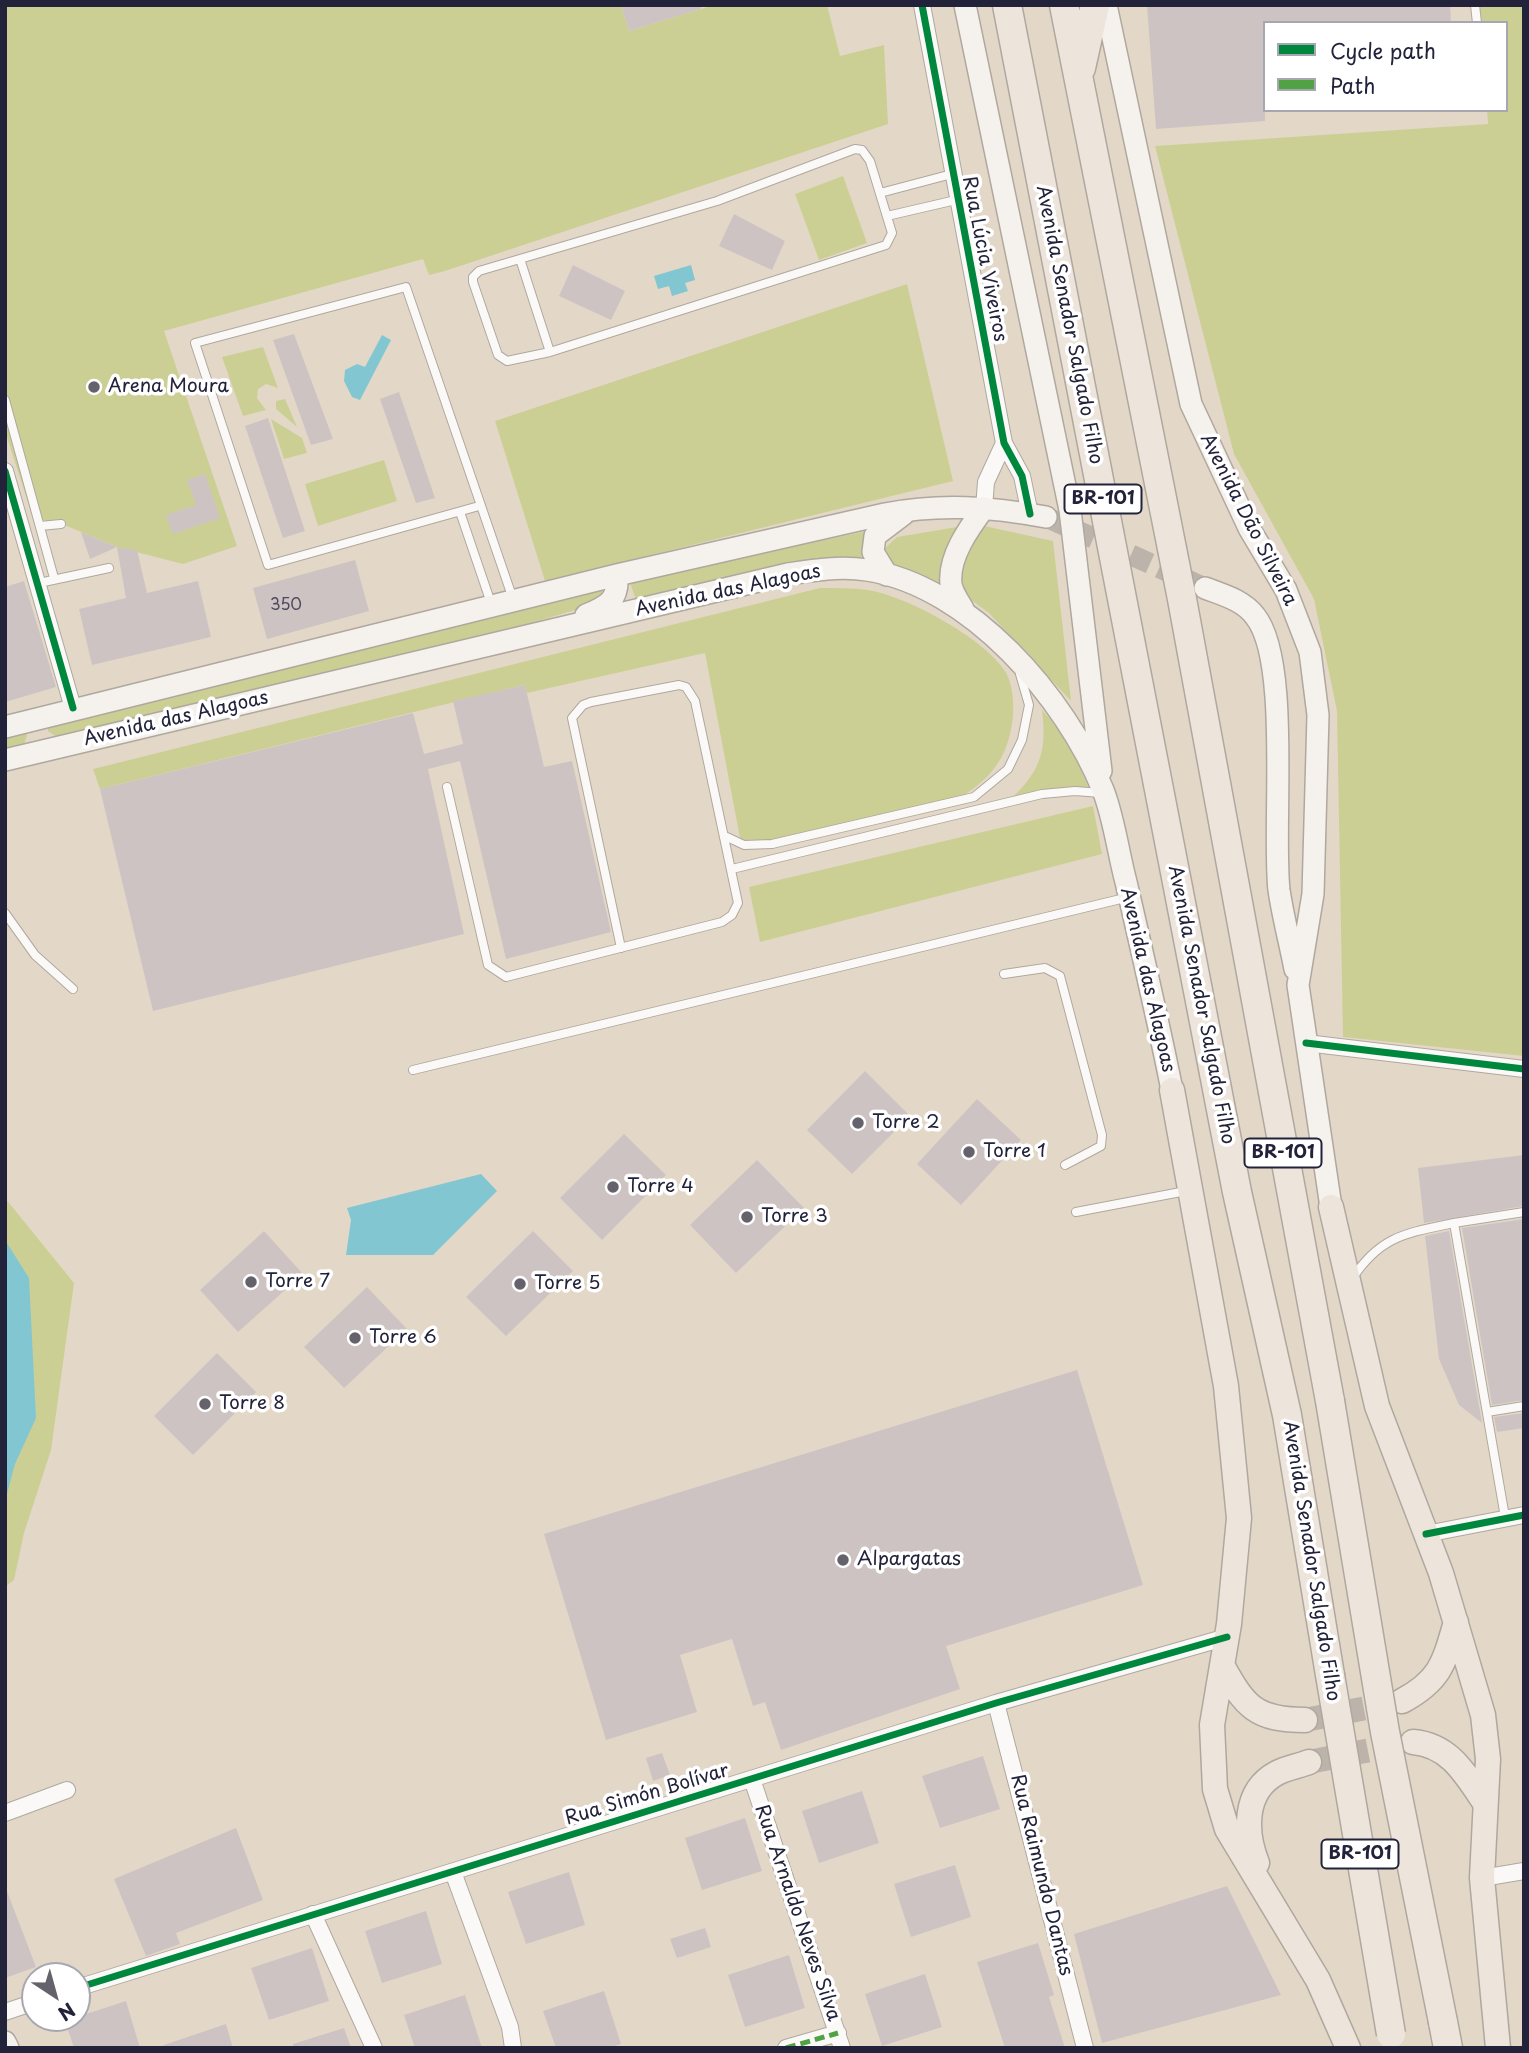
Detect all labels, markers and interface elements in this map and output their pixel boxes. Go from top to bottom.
legend [1263,21,1508,112]
text: Cycle path [1330,34,1436,66]
text: Path [1330,69,1375,101]
street label: Rua Lúcia Viveiros [957,174,1011,344]
street label: Avenida Senador Salgado Filho [1031,184,1107,466]
place label: Arena Moura [108,376,229,398]
marker: Arena Moura [86,379,102,395]
street label: Avenida Dão Silveira [1195,430,1301,610]
road number: BR-101 [1064,485,1142,514]
street label: Avenida das Alagoas [633,560,823,622]
house number: 350 [270,596,302,616]
street label: Avenida das Alagoas [81,687,271,751]
street label: Avenida Senador Salgado Filho [1163,864,1239,1146]
street label: Avenida das Alagoas [1115,885,1179,1075]
place label: Torre 2 [872,1112,940,1134]
marker: Torre 2 [850,1115,866,1131]
road number: BR-101 [1244,1138,1322,1168]
place label: Torre 1 [983,1141,1046,1163]
marker: Torre 1 [961,1144,977,1160]
place label: Torre 4 [627,1176,694,1198]
marker: Torre 4 [605,1179,621,1195]
place label: Torre 3 [761,1206,828,1228]
marker: Torre 3 [739,1209,755,1225]
place label: Torre 7 [265,1271,330,1293]
place label: Torre 5 [534,1273,600,1295]
marker: Torre 7 [243,1274,259,1290]
marker: Torre 5 [512,1276,528,1292]
place label: Torre 6 [369,1327,437,1349]
marker: Torre 6 [347,1330,363,1346]
place label: Torre 8 [219,1393,285,1415]
marker: Torre 8 [197,1396,213,1412]
street label: Avenida Senador Salgado Filho [1278,1419,1344,1703]
place label: Alpargatas [857,1549,961,1571]
marker: Alpargatas [835,1552,851,1568]
street label: Rua Simón Bolívar [562,1759,732,1831]
street label: Rua Raimundo Dantas [1005,1772,1077,1978]
street label: Rua Arnaldo Neves Silva [749,1802,845,2024]
road number: BR-101 [1322,1840,1398,1868]
north arrow [21,1962,91,2032]
text: N [53,1997,81,2028]

